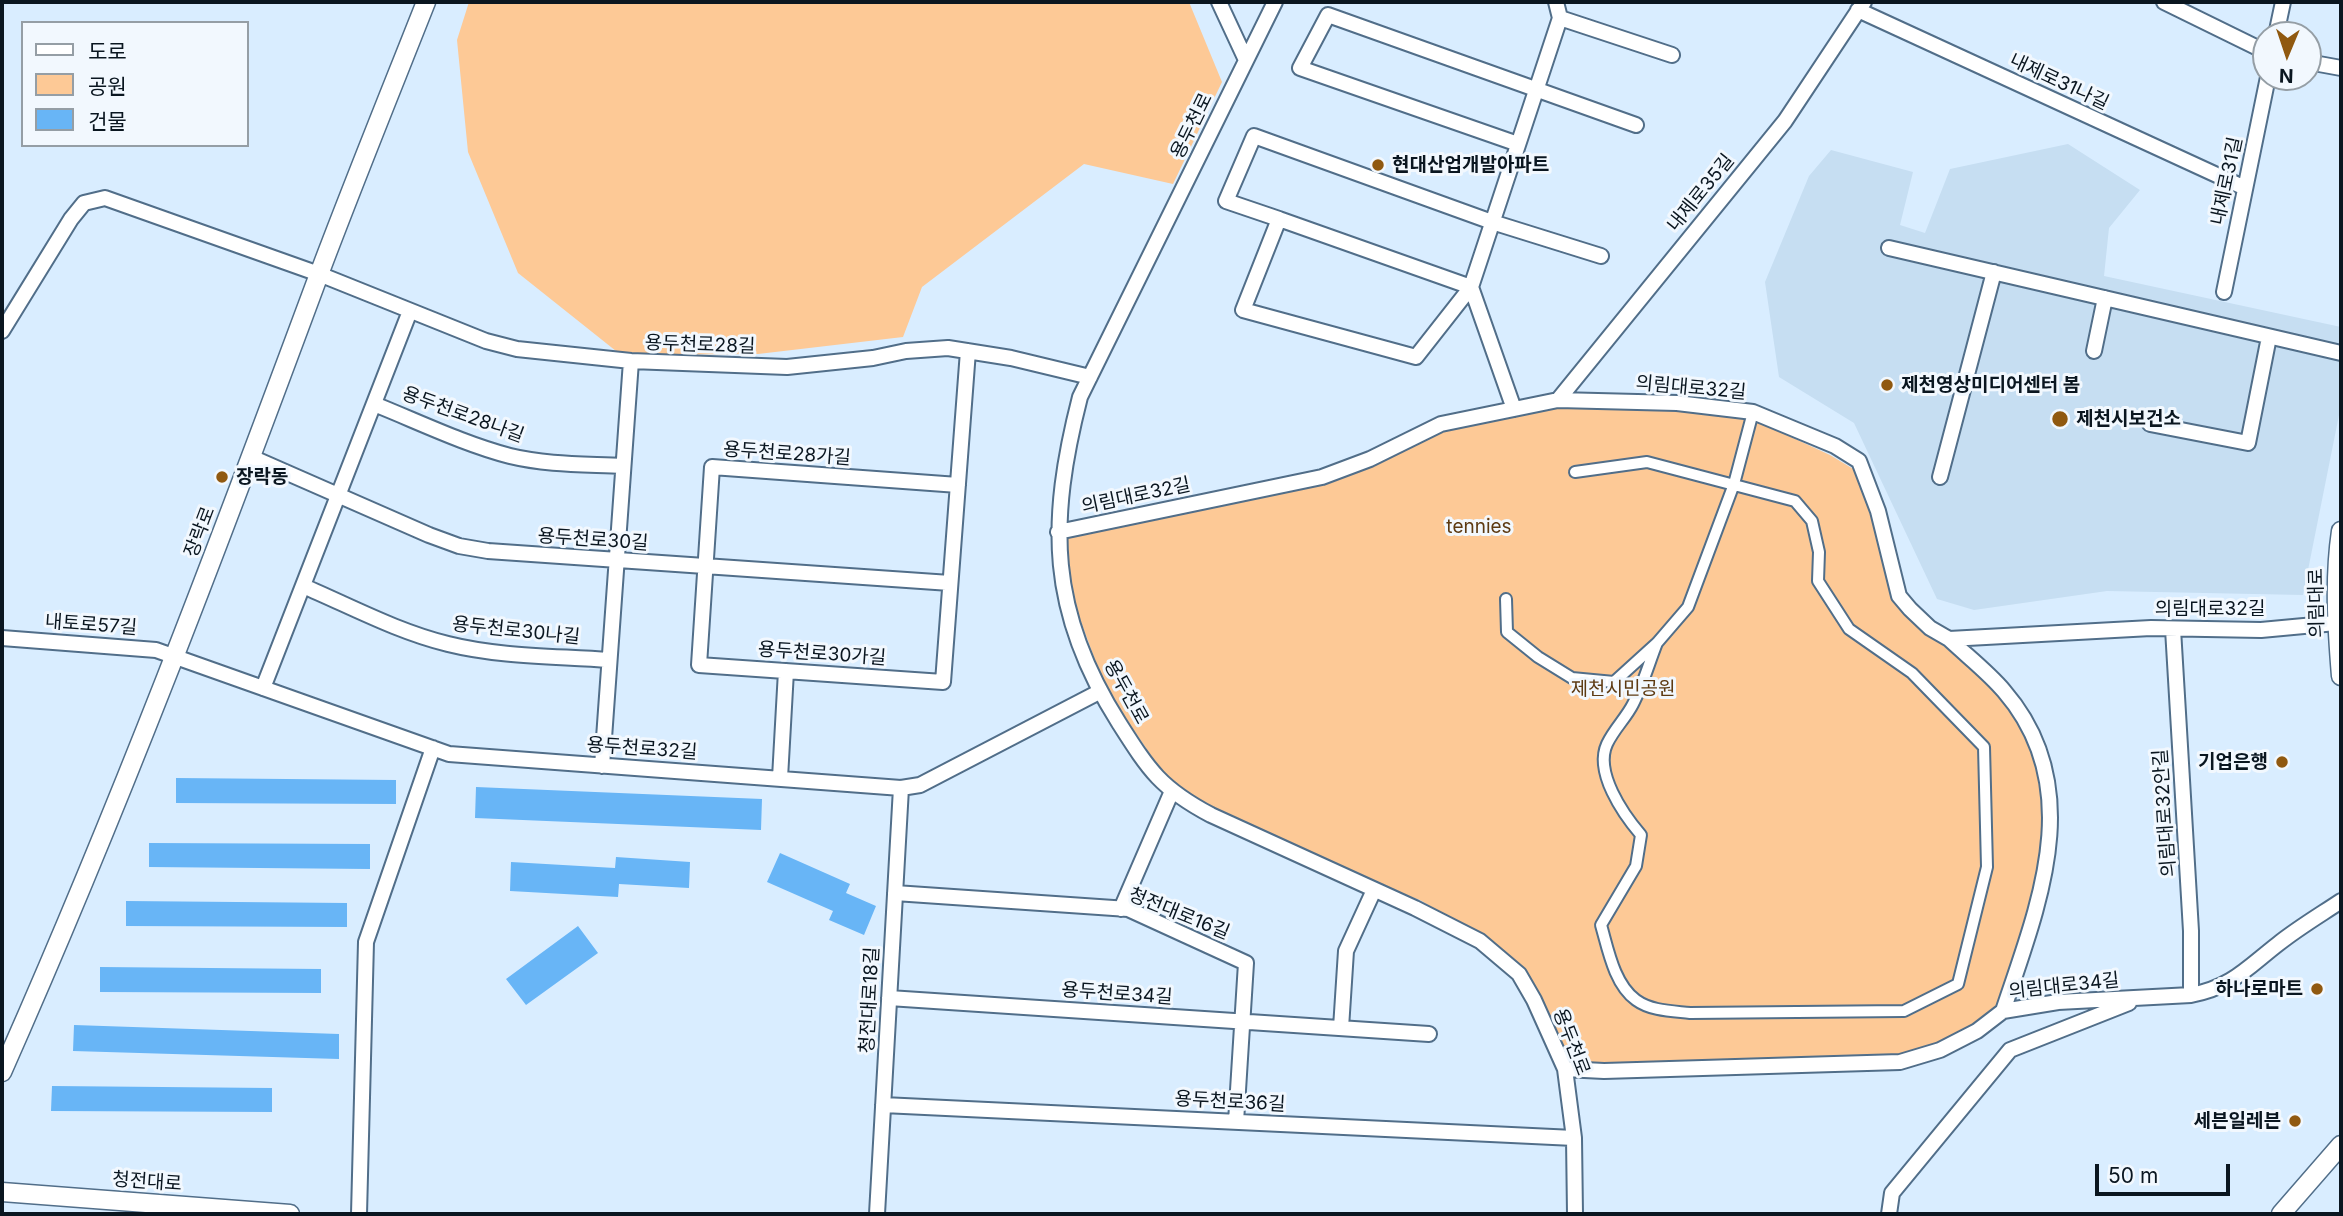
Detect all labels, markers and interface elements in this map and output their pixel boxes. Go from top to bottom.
legend [21,21,248,147]
north arrow [2252,21,2322,91]
text: 도로 [88,39,127,64]
street label: 내제로31나길 [2006,49,2112,115]
text: N [2279,64,2294,87]
text: 공원 [88,74,127,99]
street label: 용두천로 [1166,90,1218,162]
text: 건물 [88,109,127,134]
street label: 내제로31길 [2207,135,2247,227]
street label: 내제로35길 [1663,150,1739,236]
place label: 현대산업개발아파트 [1392,154,1549,176]
marker: 현대산업개발아파트 [1370,157,1386,173]
street label: 용두천로28길 [644,332,756,358]
street label: 의림대로32길 [1635,372,1747,404]
place label: 제천영상미디어센터 봄 [1901,374,2080,396]
marker: 제천영상미디어센터 봄 [1879,377,1895,393]
street label: 용두천로28나길 [399,382,527,448]
place label: 제천시보건소 [2076,408,2181,430]
marker: 제천시보건소 [2050,409,2070,429]
street label: 용두천로28가길 [722,438,852,470]
place label: 장락동 [236,466,288,488]
marker: 장락동 [214,469,230,485]
street label: 의림대로32길 [1079,473,1193,519]
street label: 장락로 [180,503,220,561]
park label: tennies [1446,516,1512,538]
street label: 용두천로30길 [537,525,649,555]
street label: 의림대로 [2305,568,2329,638]
street label: 의림대로32길 [2155,598,2265,620]
street label: 내토로57길 [44,610,138,640]
street label: 용두천로30나길 [451,613,581,649]
street label: 용두천로30가길 [757,638,887,670]
street label: 용두천로 [1099,656,1153,728]
park label: 제천시민공원 [1571,678,1675,700]
street label: 용두천로32길 [586,734,698,764]
street label: 의림대로32안길 [2149,748,2181,878]
place label: 기업은행 [2198,751,2268,773]
marker: 기업은행 [2274,754,2290,770]
street label: 청전대로16길 [1125,883,1233,945]
street label: 청전대로18길 [856,946,884,1054]
street label: 의림대로34길 [2007,969,2121,1003]
place label: 하나로마트 [2216,978,2303,1000]
street label: 용두천로34길 [1061,979,1173,1009]
marker: 하나로마트 [2309,981,2325,997]
street label: 용두천로 [1548,1005,1594,1079]
street label: 용두천로36길 [1174,1088,1286,1116]
place label: 세븐일레븐 [2194,1110,2281,1132]
marker: 세븐일레븐 [2287,1113,2303,1129]
scale bar [2098,1150,2233,1194]
text: 50 m [2108,1163,2158,1188]
street label: 청전대로 [111,1168,183,1196]

